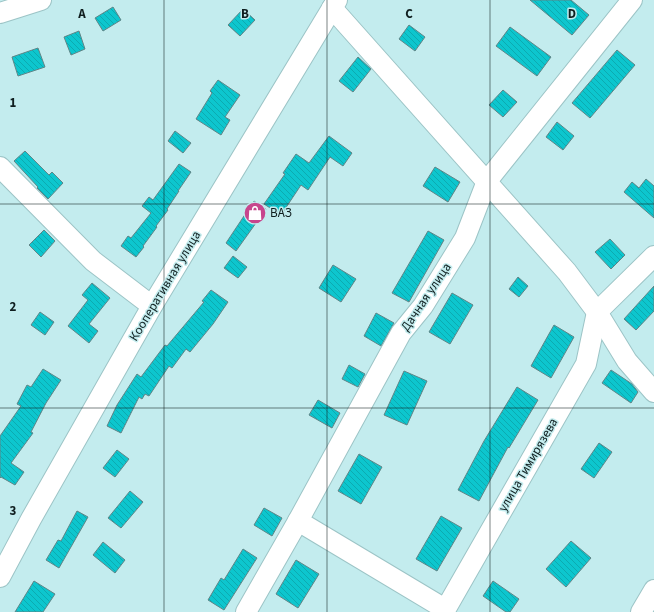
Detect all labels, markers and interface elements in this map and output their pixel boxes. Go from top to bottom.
text: A [77,5,86,23]
text: B [241,5,249,23]
text: C [405,5,413,23]
text: D [568,5,576,23]
text: 1 [10,94,17,112]
shop icon: ВАЗ [242,200,268,226]
place label: ВАЗ [270,204,292,222]
street label: Кооперативная улица [125,227,205,345]
street label: Дачная улица [396,259,456,335]
text: 2 [10,298,17,316]
street label: улица Тимирязева [494,415,562,515]
text: 3 [10,502,17,520]

